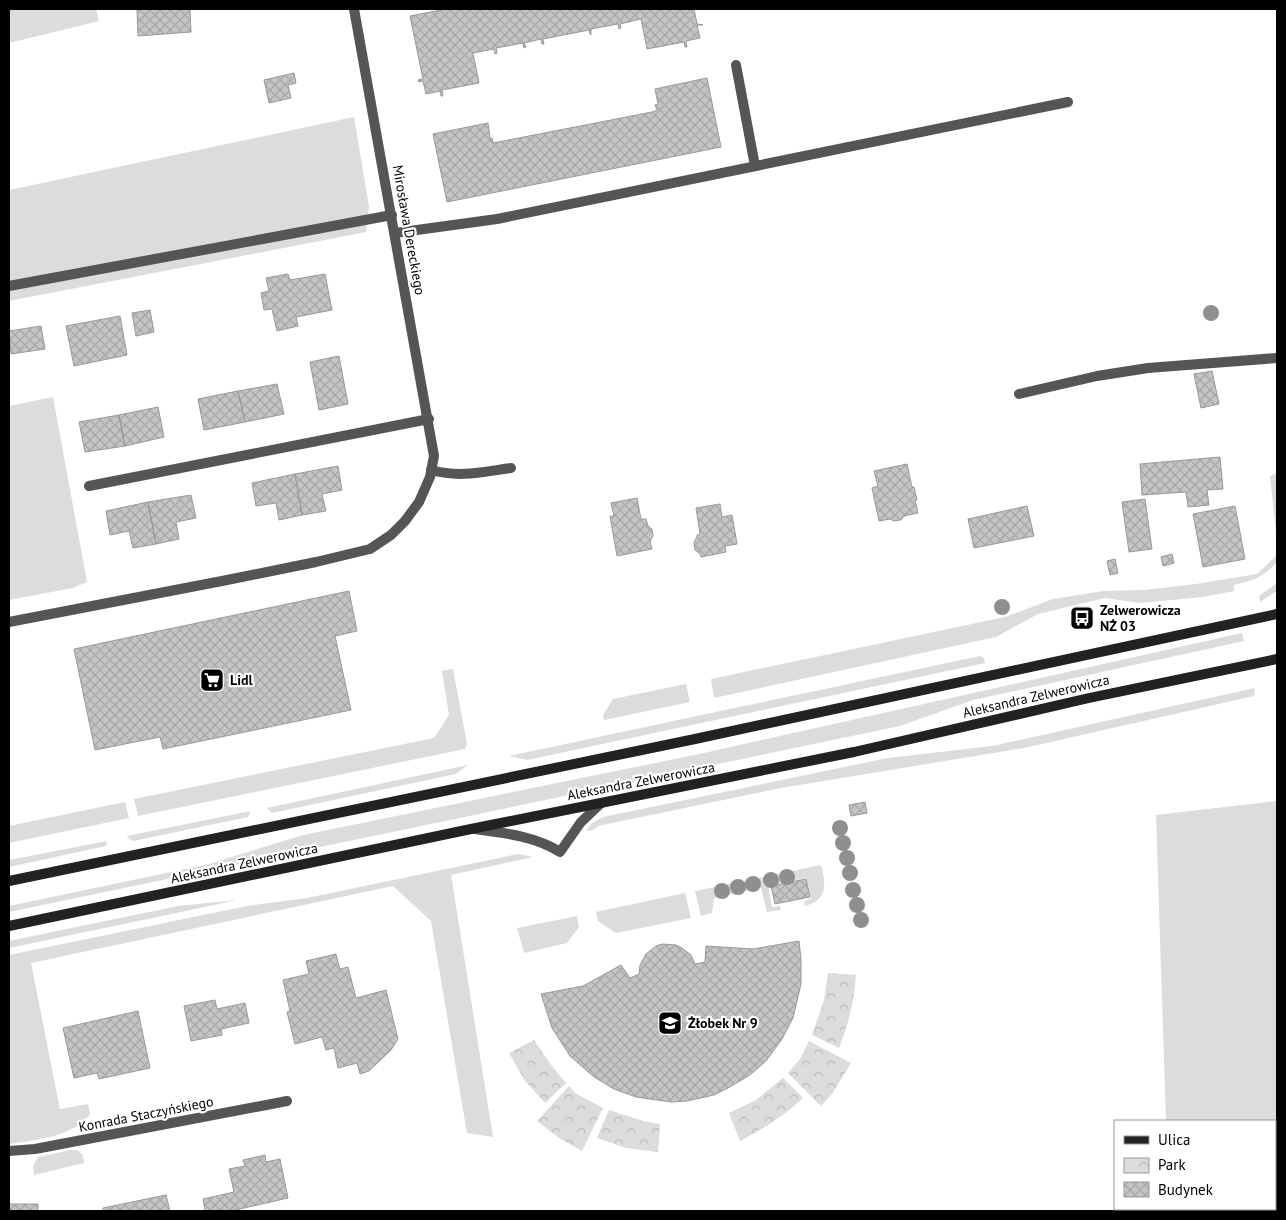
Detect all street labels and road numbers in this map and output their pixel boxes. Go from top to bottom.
street label: Mirosława Dereckiego [389,164,429,296]
street label: Aleksandra Zelwerowicza [961,670,1111,722]
street label: Aleksandra Zelwerowicza [566,758,716,804]
street label: Aleksandra Zelwerowicza [169,839,319,887]
street label: Konrada Staczyńskiego [77,1092,215,1136]

